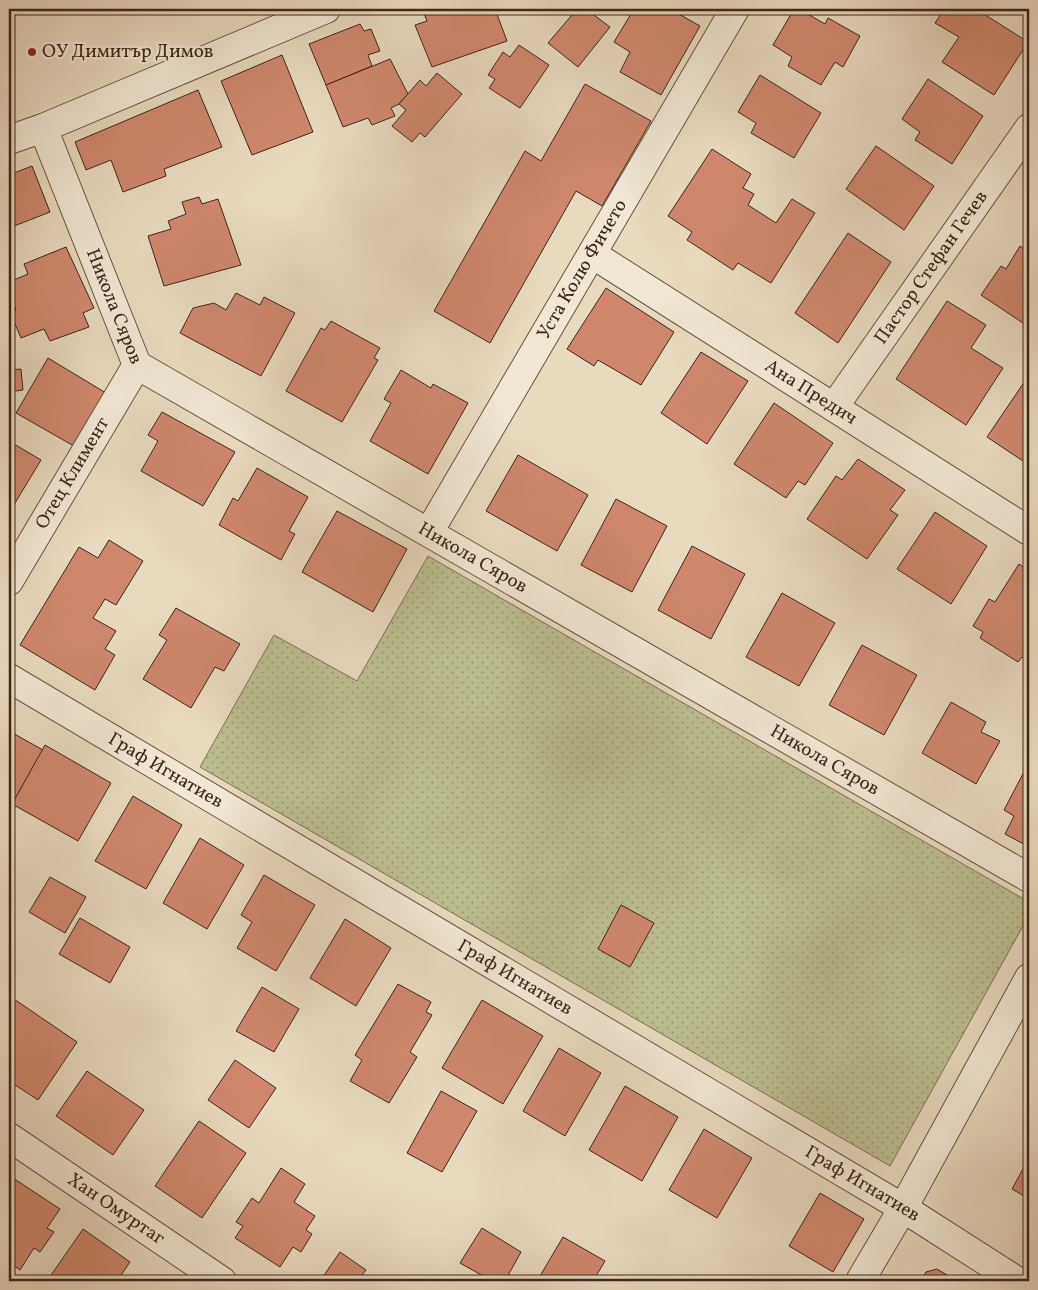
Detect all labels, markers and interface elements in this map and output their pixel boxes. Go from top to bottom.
place label: ОУ Димитър Димов [42,39,213,65]
marker: ОУ Димитър Димов [26,46,38,58]
street label: Пастор Стефан Гечев [869,186,994,350]
street label: Уста Колю Фичето [531,195,634,345]
street label: Никола Сяров [79,245,148,368]
street label: Ана Предич [760,354,862,432]
street label: Отец Климент [29,412,116,534]
street label: Никола Сяров [413,516,532,600]
street label: Никола Сяров [765,719,884,802]
street label: Граф Игнатиев [103,726,228,815]
street label: Граф Игнатиев [452,934,577,1022]
street label: Граф Игнатиев [800,1140,925,1228]
street label: Хан Омуртаг [62,1167,170,1252]

